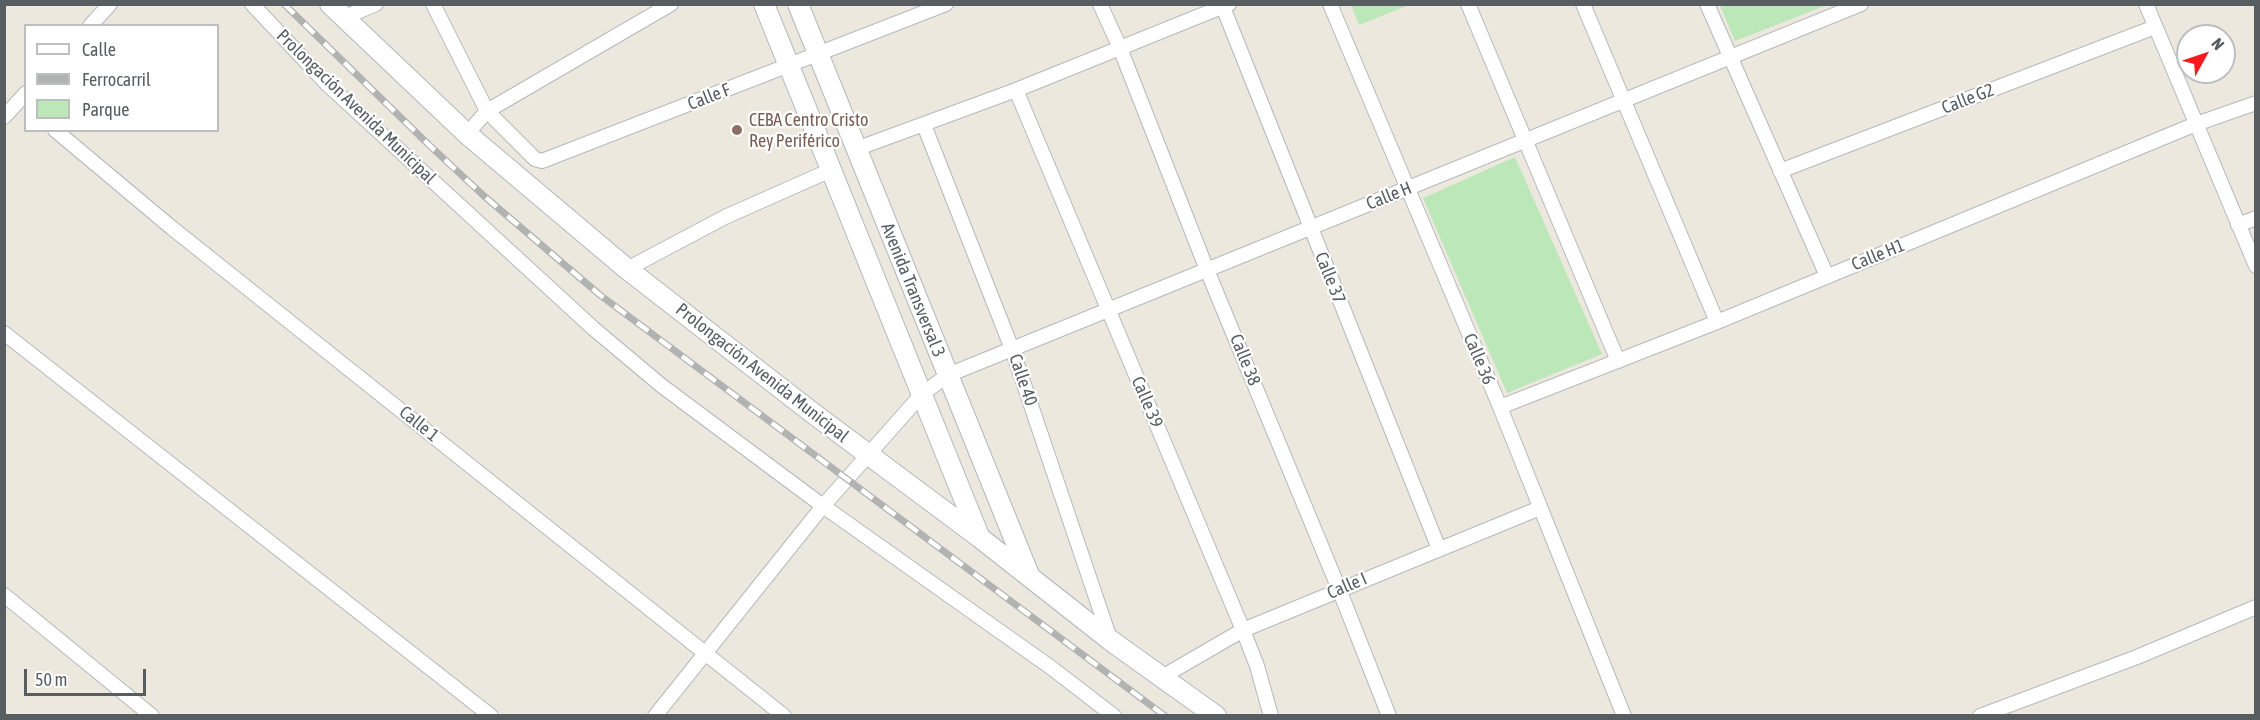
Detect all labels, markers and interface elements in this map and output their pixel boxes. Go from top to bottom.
legend [24,24,219,132]
north arrow [2176,24,2236,84]
street label: Prolongación Avenida Municipal [272,25,440,189]
text: N [2208,34,2228,53]
text: Calle [82,39,116,60]
text: Ferrocarril [82,69,151,90]
street label: Calle F [685,79,733,115]
street label: Calle G2 [1939,79,1997,119]
text: Parque [82,99,130,120]
place label: CEBA Centro Cristo Rey Periférico [749,109,868,152]
marker: CEBA Centro Cristo Rey Periférico [730,123,744,137]
street label: Calle H [1363,177,1415,215]
street label: Avenida Transversal 3 [876,220,950,360]
street label: Calle H1 [1848,235,1908,275]
street label: Calle 37 [1310,249,1350,307]
street label: Prolongación Avenida Municipal [671,299,853,447]
street label: Calle 36 [1459,330,1499,388]
street label: Calle 38 [1225,331,1265,389]
street label: Calle 40 [1004,351,1042,409]
street label: Calle 39 [1127,373,1167,431]
street label: Calle 1 [395,401,443,447]
street label: Calle I [1324,568,1370,604]
scale bar [27,657,148,695]
text: 50 m [35,669,67,690]

